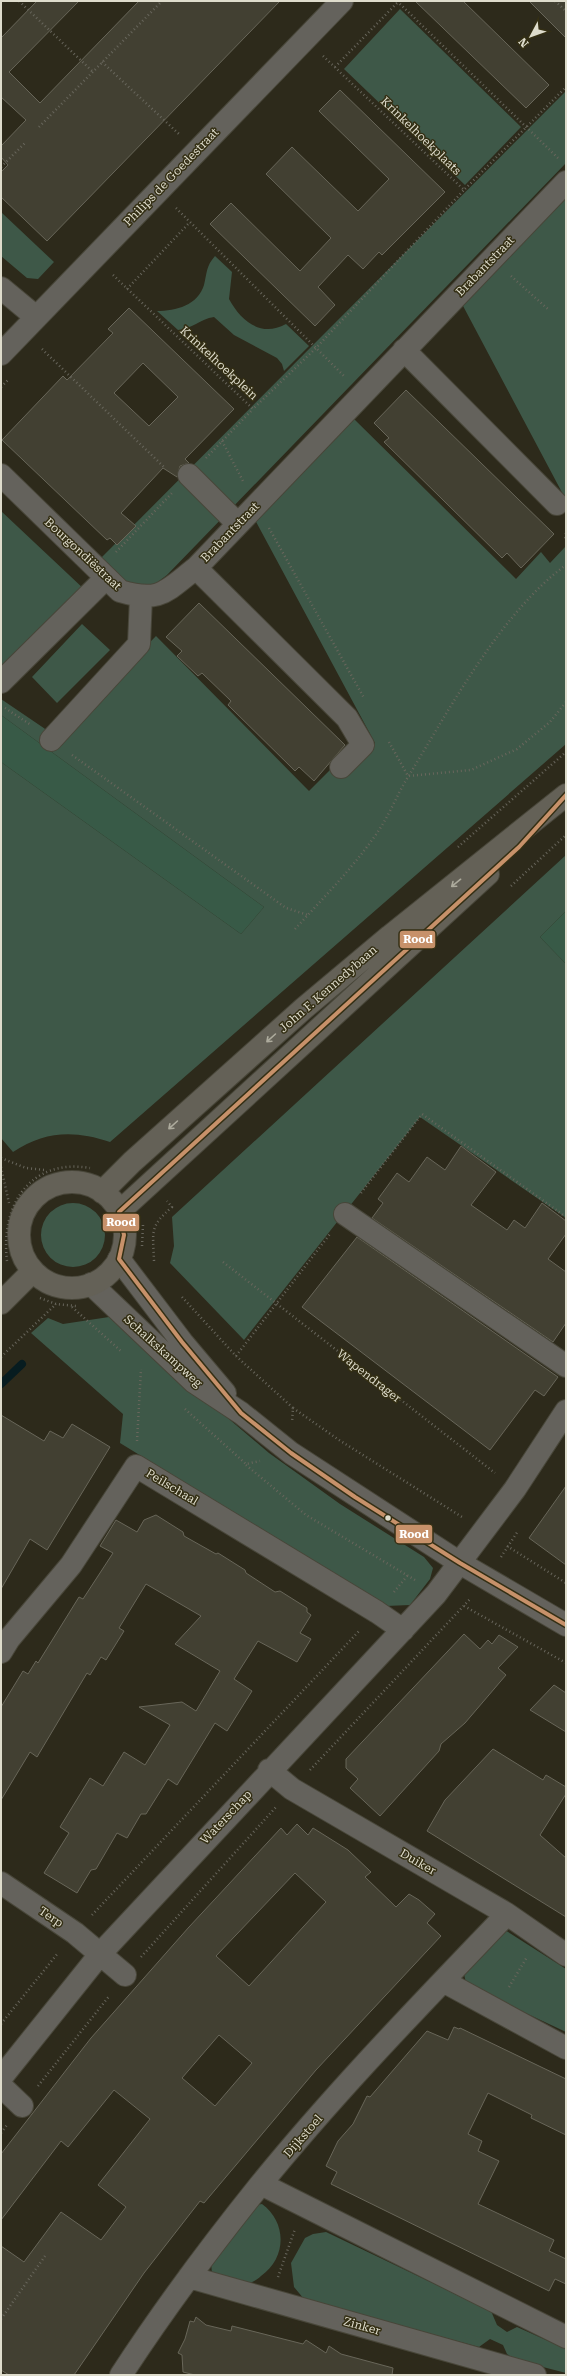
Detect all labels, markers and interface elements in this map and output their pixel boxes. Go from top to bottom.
north arrow [511,16,551,56]
text: N [516,34,532,50]
street label: Krinkelhoekplaats [378,94,464,178]
street label: Philips de Goedestraat [121,125,222,229]
street label: Brabantstraat [453,233,517,299]
street label: Krinkelhoekplein [177,323,261,403]
street label: Brabantstraat [198,499,262,565]
street label: Bourgondiëstraat [42,515,125,593]
one-way arrow [451,879,462,888]
line badge: Rood [399,930,436,949]
text: Rood [403,933,433,946]
street label: John F. Kennedybaan [276,943,380,1035]
one-way arrow [265,1034,276,1043]
one-way arrow [168,1120,179,1129]
line badge: Rood [102,1213,140,1232]
text: Rood [106,1216,136,1229]
street label: Schalkskampweg [121,1312,205,1390]
street label: Wapendrager [334,1347,404,1405]
street label: Peilschaal [143,1466,201,1508]
unlabelled marker [383,1513,393,1523]
line badge: Rood [395,1524,433,1544]
text: Rood [399,1528,429,1541]
street label: Waterschap [198,1787,255,1847]
street label: Duiker [397,1846,439,1878]
street label: Terp [36,1904,66,1930]
street label: Dijkstoel [281,2112,325,2160]
street label: Zinker [342,2314,382,2338]

